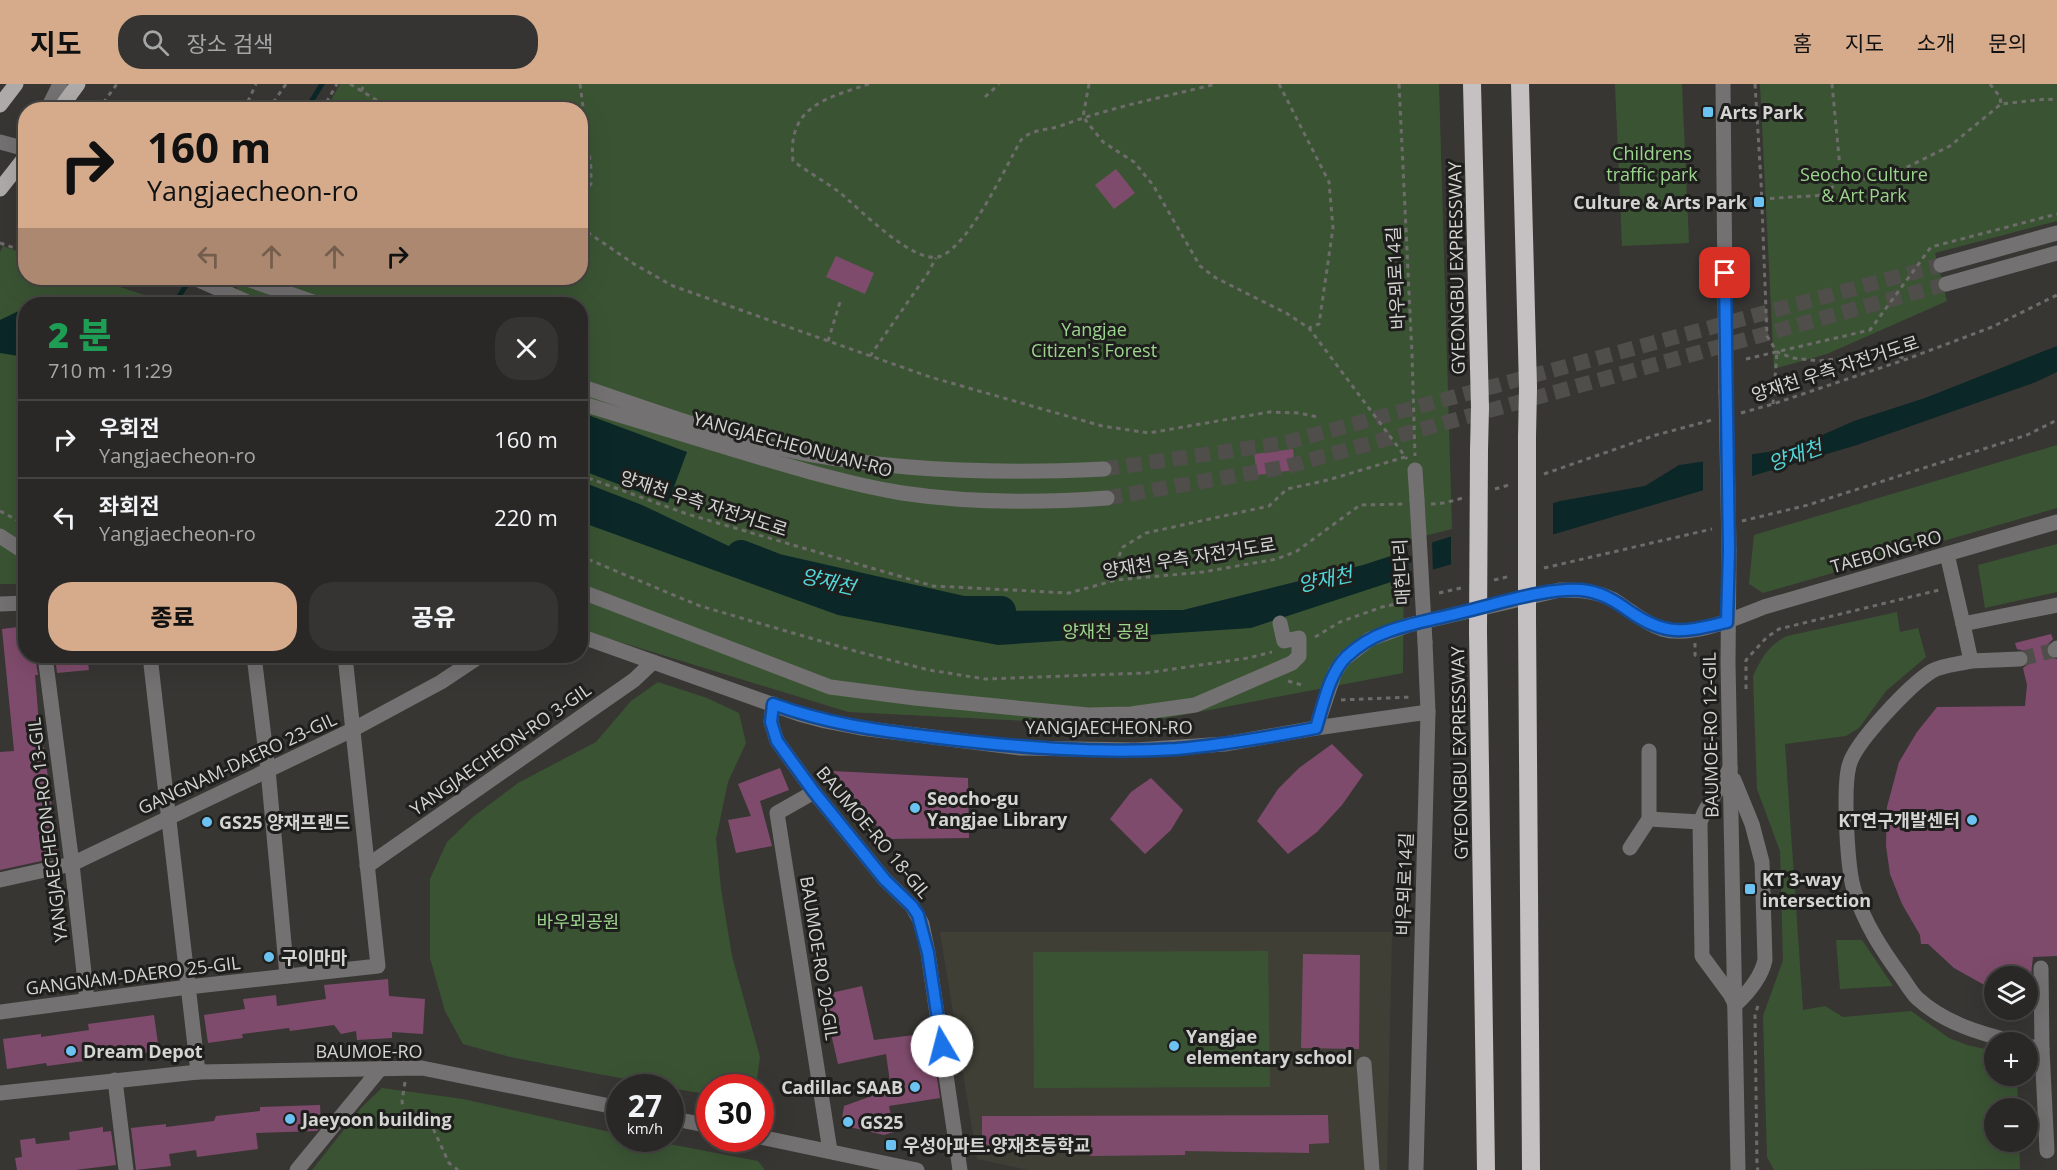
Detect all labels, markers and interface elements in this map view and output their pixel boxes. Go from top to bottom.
search box [118,15,538,69]
text: 지도 [30,24,82,62]
icon: search [139,26,172,59]
text: 장소 검색 [187,28,273,58]
text: 홈 [1793,29,1812,57]
text: 지도 [1845,29,1884,57]
text: 소개 [1917,29,1955,57]
text: 문의 [1988,29,2027,57]
place label: Arts Park [1720,100,1804,124]
marker: Arts Park [1701,105,1715,119]
text: 160 m [147,118,271,175]
icon: right [48,126,126,204]
park label: Childrens traffic park [1606,141,1698,186]
street label: GYEONGBU EXPRESSWAY [1442,160,1470,375]
park label: Seocho Culture & Art Park [1800,162,1928,207]
text: Yangjaecheon-ro [147,172,359,209]
place label: Culture & Arts Park [1573,190,1748,214]
marker: Culture & Arts Park [1752,195,1766,209]
street label: 바우뫼로14길 [1380,226,1410,330]
icon: left [192,240,225,273]
icon: ahead [255,240,288,273]
icon: ahead [318,240,351,273]
icon: right [381,240,414,273]
pin [1699,247,1750,298]
icon: arrive [1708,256,1741,289]
text: 2 분 [48,310,112,359]
button: close [495,317,558,380]
park label: Yangjae Citizen's Forest [1031,317,1157,362]
street label: 양재천 우측 자전거도로 [1748,330,1922,406]
text: 710 m · 11:29 [48,357,173,384]
street label: YANGJAECHEONUAN-RO [691,406,895,482]
text: 우회전 [99,412,160,442]
icon: right [48,423,81,456]
text: 160 m [494,424,558,454]
water label: 양재천 [1765,432,1828,477]
text: Yangjaecheon-ro [99,442,256,469]
street label: 양재천 우측 자전거도로 [617,465,791,541]
text: 좌회전 [99,490,160,520]
icon: left [48,501,81,534]
text: 220 m [494,502,558,532]
text: Yangjaecheon-ro [99,520,256,547]
street label: TAEBONG-RO [1828,524,1944,578]
street label: 양재천 우측 자전거도로 [1101,531,1277,583]
street label: 매헌다리 [1387,538,1415,606]
water label: 양재천 [1295,560,1357,598]
water label: 양재천 [798,562,860,601]
button: 종료 [48,582,297,651]
button: 공유 [309,582,558,651]
park label: 양재천 공원 [1062,619,1150,643]
street label: GYEONGBU EXPRESSWAY [1445,645,1473,860]
street label: BAUMOE-RO 12-GIL [1697,652,1723,818]
street label: YANGJAECHEON-RO 3-GIL [405,677,595,821]
street label: GANGNAM-DAERO 23-GIL [134,706,340,820]
street label: YANGJAECHEON-RO [1025,715,1193,739]
street label: YANGJAECHEON-RO 13-GIL [21,716,73,944]
street label: BAUMOE-RO 18-GIL [812,761,936,903]
place label: Seocho-gu Yangjae Library [927,786,1068,831]
marker: Seocho-gu Yangjae Library [908,801,922,815]
place label: KT연구개발센터 [1838,808,1960,832]
place label: GS25 양재프랜드 [219,810,350,834]
marker: KT연구개발센터 [1965,813,1979,827]
marker: GS25 양재프랜드 [200,815,214,829]
street label: 비우뫼로14길 [1390,832,1418,936]
place label: KT 3-way intersection [1762,867,1871,912]
street label: BAUMOE-RO 20-GIL [795,874,845,1042]
marker: KT 3-way intersection [1743,882,1757,896]
park label: 바우뫼공원 [537,909,619,933]
place label: 구이마마 [281,945,348,969]
street label: GANGNAM-DAERO 25-GIL [24,950,242,1000]
marker: 구이마마 [262,950,276,964]
map controls [1984,966,2038,1152]
button: layers [1984,966,2038,1020]
position arrow [910,1014,974,1078]
place label: Yangjae elementary school [1186,1024,1353,1069]
button: + [1984,1032,2038,1086]
place label: Dream Depot [83,1039,203,1063]
street label: BAUMOE-RO [315,1039,423,1063]
marker: Yangjae elementary school [1167,1039,1181,1053]
marker: Dream Depot [64,1044,78,1058]
speed limit sign: 30 [696,1074,774,1152]
place label: Cadillac SAAB [781,1075,903,1099]
marker: Cadillac SAAB [908,1080,922,1094]
text: 27 [628,1085,662,1126]
button: − [1984,1098,2038,1152]
place label: Jaeyoon building [300,1107,452,1131]
place label: GS25 [860,1110,904,1134]
marker: Jaeyoon building [283,1112,297,1126]
marker: GS25 [841,1115,855,1129]
text: km/h [627,1118,663,1138]
place label: 우성아파트.양재초등학교 [903,1133,1090,1157]
marker: 우성아파트.양재초등학교 [884,1138,898,1152]

